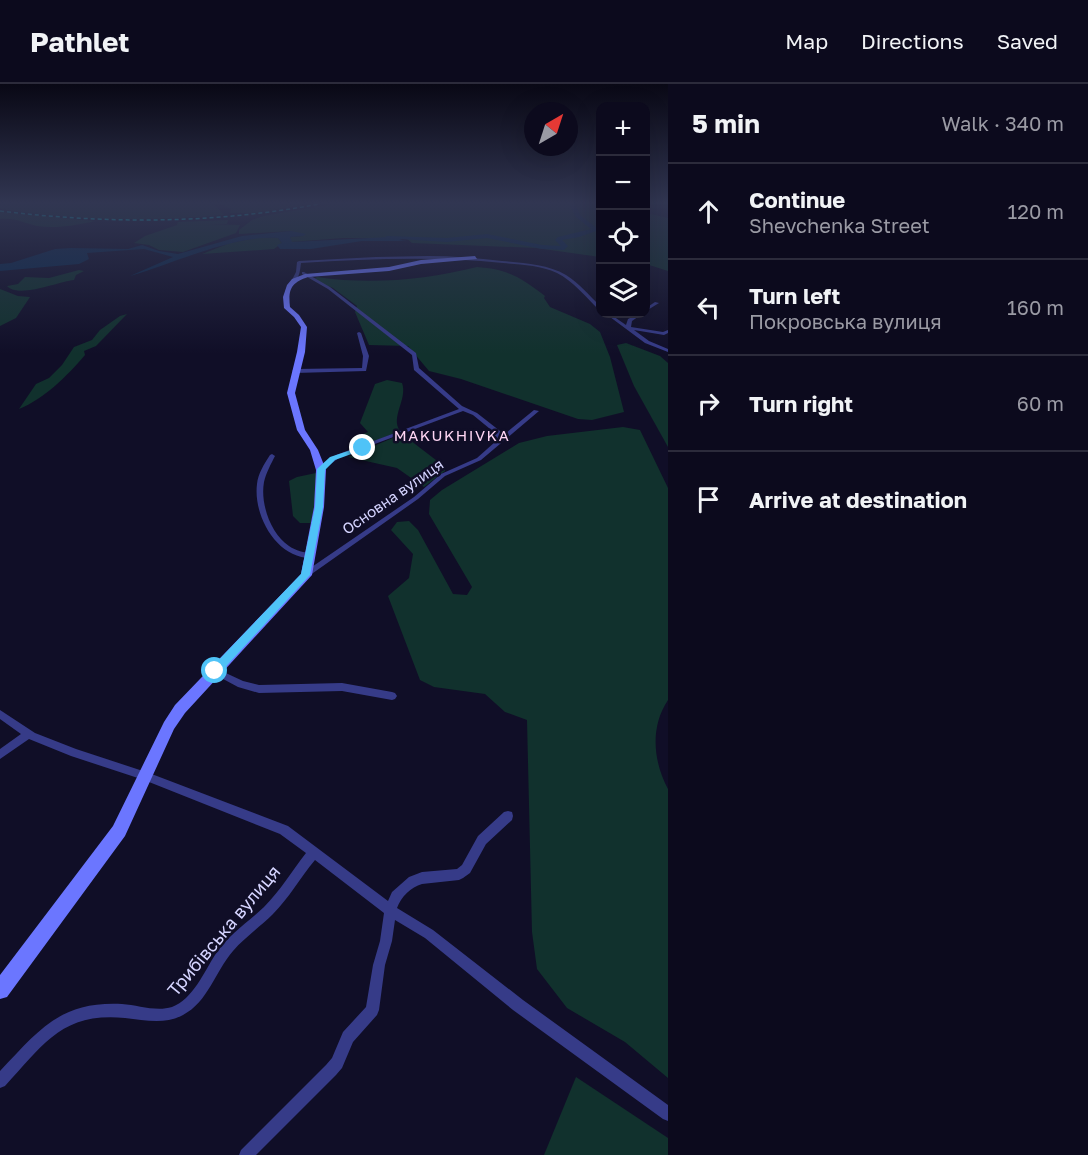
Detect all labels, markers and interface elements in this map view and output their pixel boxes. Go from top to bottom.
text: Pathlet [30,25,130,58]
text: Map [785,28,828,54]
text: Directions [861,28,964,54]
text: Saved [997,28,1058,54]
north arrow [524,102,578,156]
map controls [596,102,650,318]
button: + [596,102,650,156]
text: 5 min [692,108,760,139]
text: Walk · 340 m [942,111,1064,135]
button: − [596,156,650,210]
text: Continue [749,186,845,213]
icon: ahead [692,195,725,228]
text: 120 m [1008,199,1064,223]
button: locate [596,210,650,264]
text: Shevchenka Street [749,213,930,237]
button: layers [596,264,650,318]
text: Turn left [749,282,840,309]
icon: left [692,291,725,324]
text: 160 m [1007,295,1064,319]
text: Покровська вулиця [749,309,942,333]
icon: right [692,387,725,420]
text: Turn right [749,390,853,417]
text: 60 m [1017,391,1064,415]
district label: MAKUKHIVKA [394,426,510,444]
route end [349,434,375,460]
street label: Основна вулиця [338,455,447,538]
icon: arrive [692,483,725,516]
text: Arrive at destination [749,486,967,513]
route start [201,657,227,683]
street label: Трибівська вулиця [162,860,284,1000]

